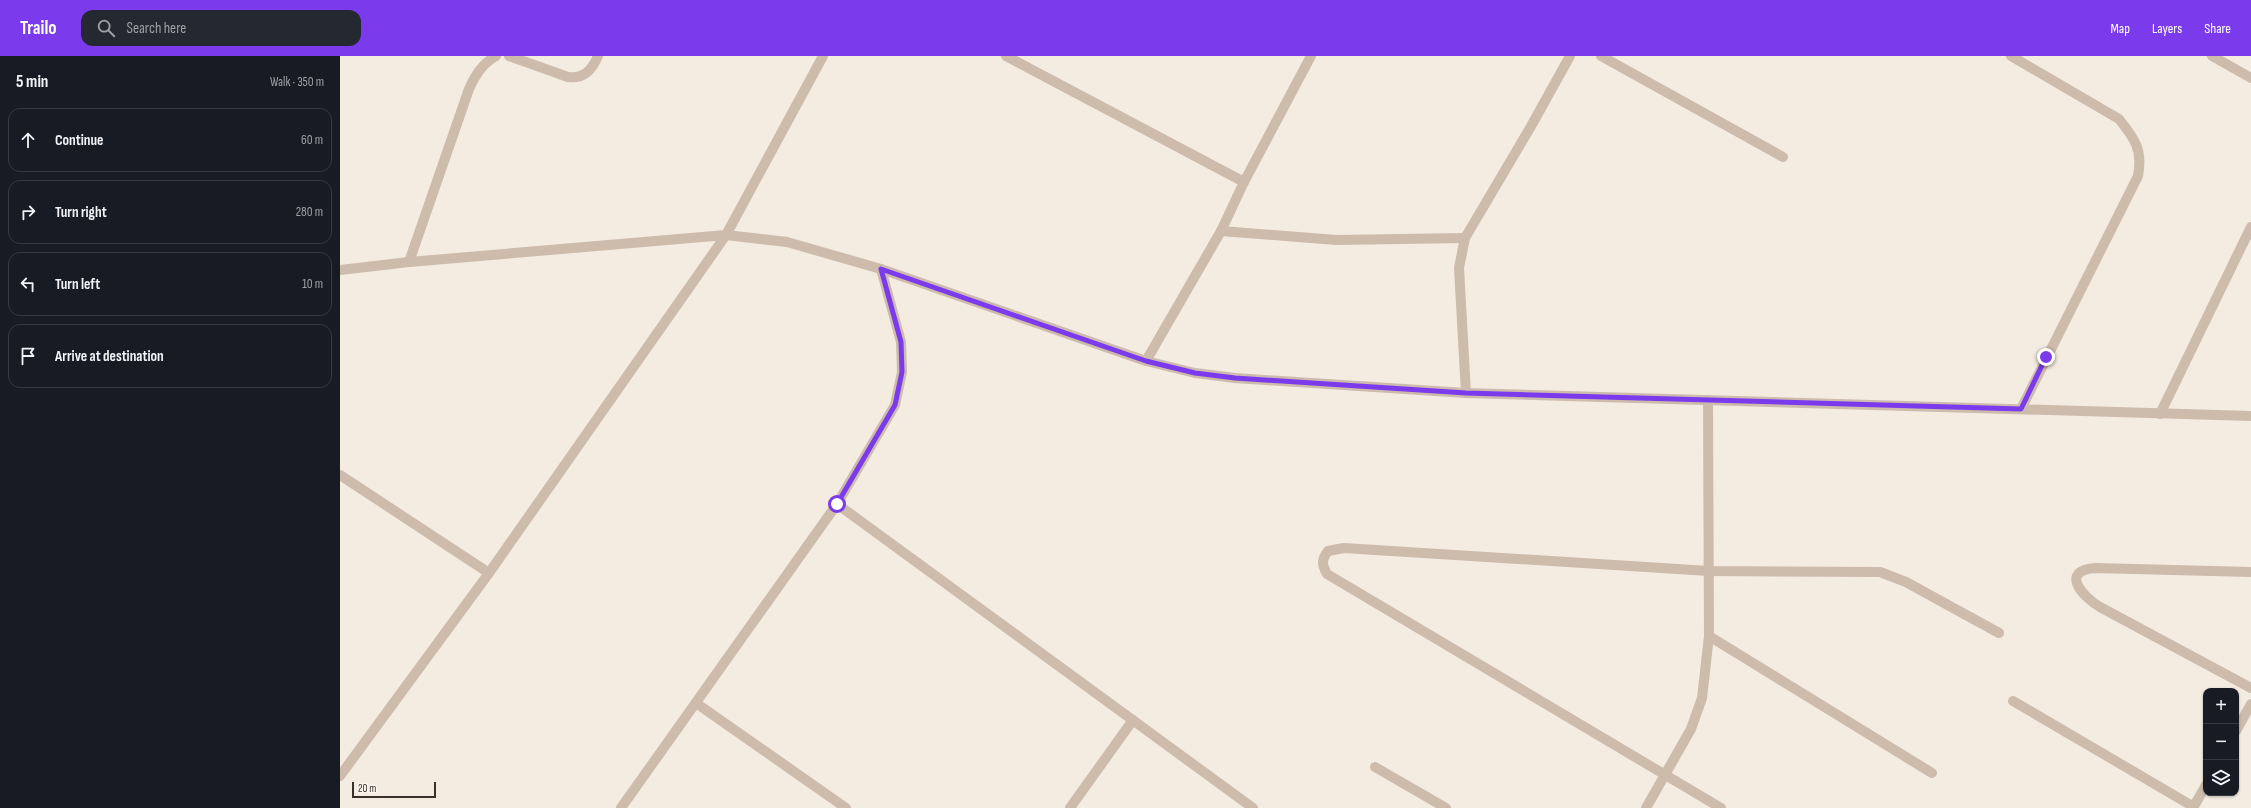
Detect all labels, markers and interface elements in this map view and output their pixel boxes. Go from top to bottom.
search box [81,10,361,46]
text: Trailo [20,17,57,40]
icon: search [95,17,117,39]
text: Search here [127,19,186,38]
text: Map [2110,20,2130,37]
text: Layers [2152,20,2182,37]
text: Share [2204,20,2231,37]
text: 5 min [16,72,48,92]
text: Walk · 350 m [270,74,324,90]
icon: ahead [17,129,39,151]
text: Continue [55,131,104,150]
text: 60 m [301,132,323,148]
icon: right [17,201,39,223]
text: Turn right [55,203,107,222]
text: 280 m [296,204,323,220]
icon: left [17,273,39,295]
text: Turn left [55,275,100,294]
text: 10 m [302,276,323,292]
icon: arrive [17,345,39,367]
text: Arrive at destination [55,347,164,366]
route end [2037,348,2055,366]
route start [828,495,846,513]
map controls [2203,688,2239,796]
button: + [2203,688,2239,724]
button: − [2203,724,2239,760]
button: layers [2203,760,2239,796]
scale bar [352,780,436,799]
text: 20 m [358,782,376,795]

